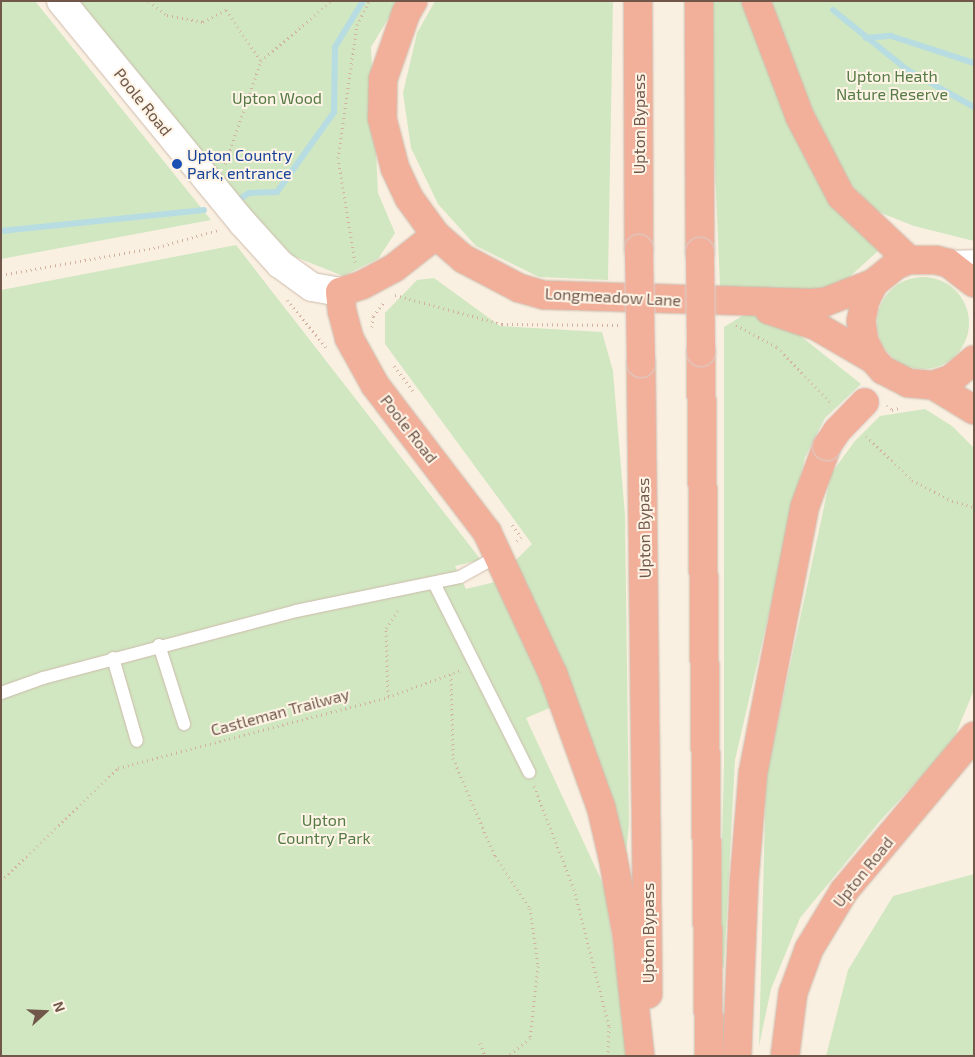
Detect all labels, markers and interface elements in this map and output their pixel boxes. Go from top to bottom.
street label: Poole Road [110,64,176,140]
park label: Upton Heath Nature Reserve [836,66,948,104]
street label: Upton Bypass [629,74,649,174]
park label: Upton Wood [232,88,322,108]
place label: Upton Country Park, entrance [187,145,293,183]
marker: Upton Country Park, entrance [171,158,183,170]
street label: Longmeadow Lane [544,284,682,310]
street label: Poole Road [376,391,442,467]
street label: Upton Bypass [634,478,654,578]
street label: Castleman Trailway [208,684,352,740]
park label: Upton Country Park [277,810,371,848]
street label: Upton Road [829,833,897,911]
street label: Upton Bypass [638,883,658,983]
north arrow [20,987,70,1037]
text: N [50,999,69,1014]

